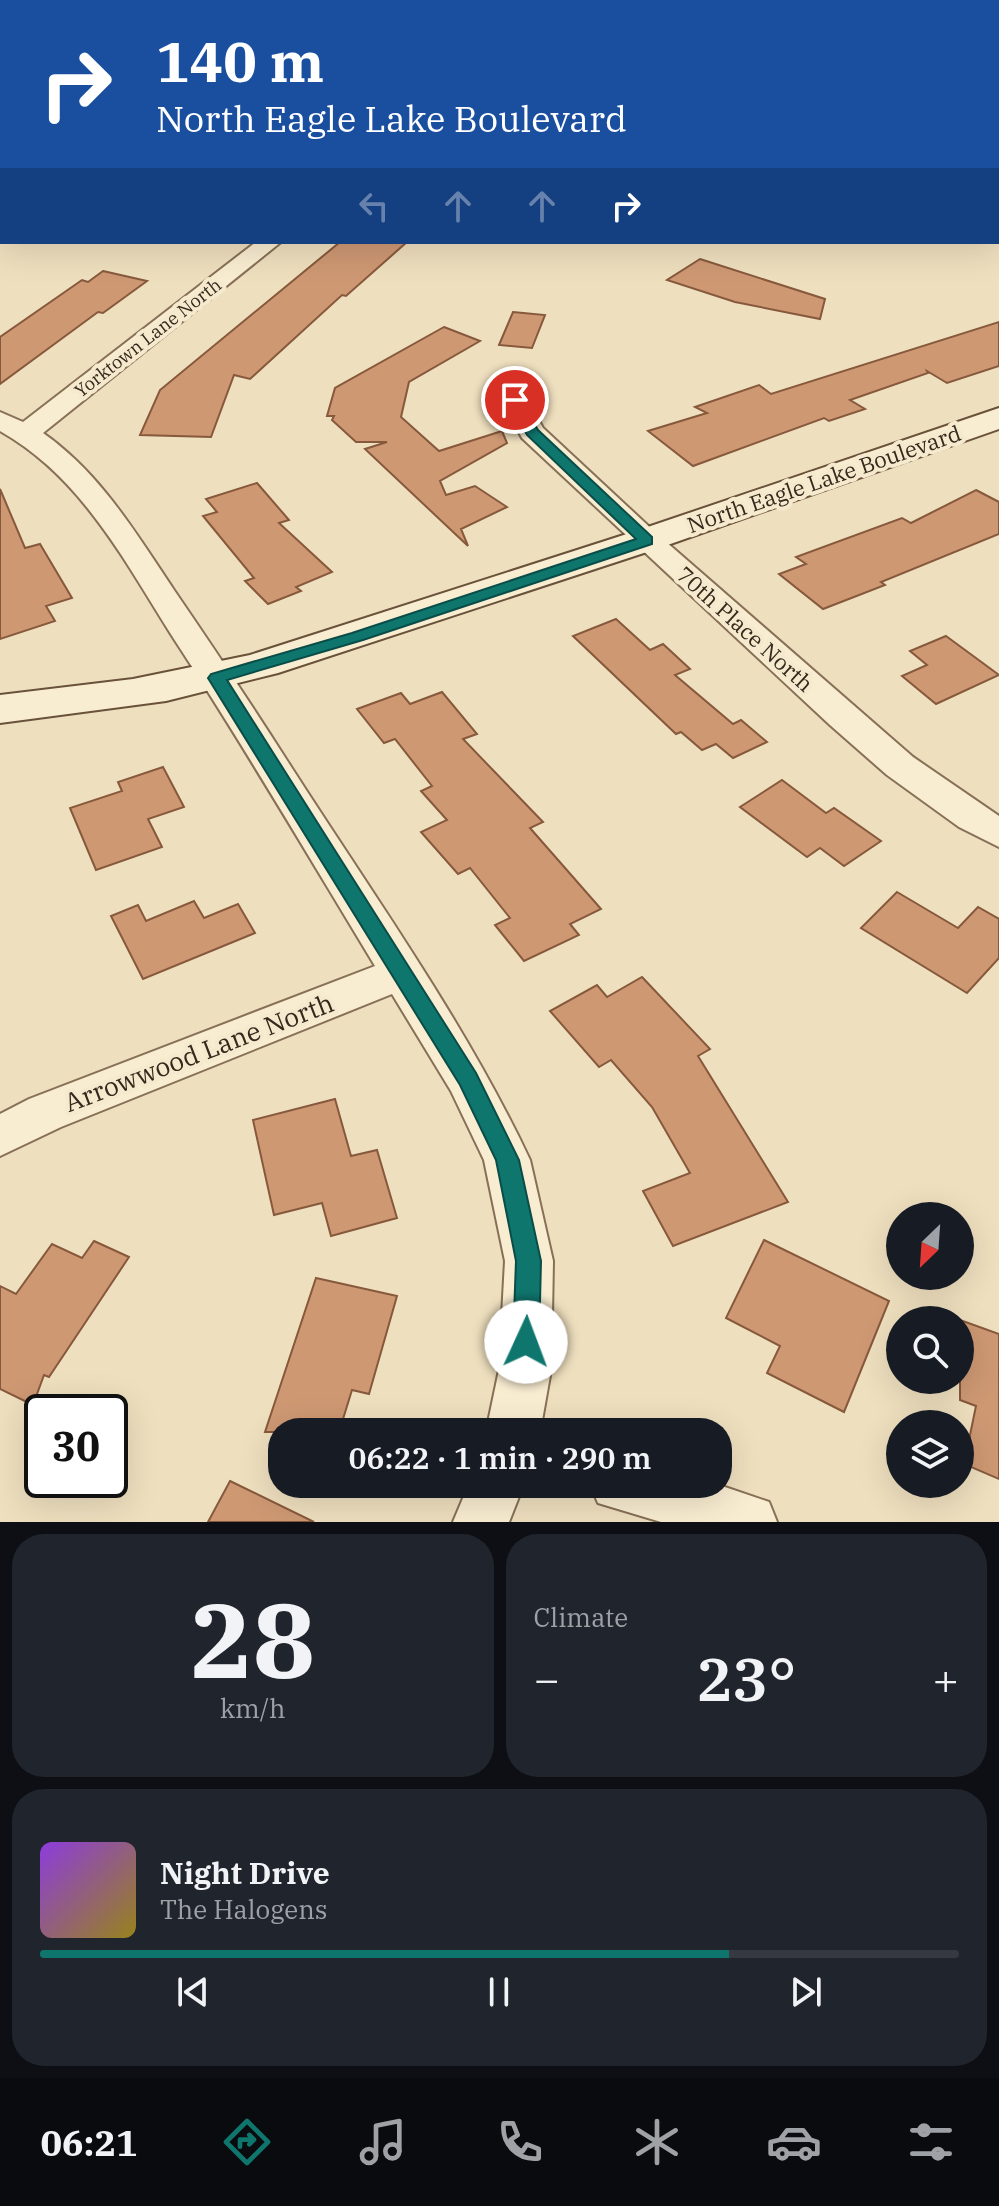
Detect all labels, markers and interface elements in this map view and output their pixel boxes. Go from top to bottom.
text: 140 m [156,25,324,97]
icon: right [24,32,128,136]
text: North Eagle Lake Boulevard [156,95,627,142]
icon: left [352,184,396,228]
icon: ahead [436,184,480,228]
icon: ahead [520,184,564,228]
icon: right [604,184,648,228]
street label: Yorktown Lane North [70,273,226,402]
pin [481,366,549,434]
icon: arrive [493,378,537,422]
street label: North Eagle Lake Boulevard [683,418,965,539]
street label: 70th Place North [671,560,820,698]
street label: Arrowwood Lane North [59,985,338,1119]
north arrow [886,1202,974,1290]
map controls [886,1202,974,1498]
position arrow [484,1300,568,1384]
button: search [886,1306,974,1394]
speed limit sign: 30 [24,1394,128,1498]
button: layers [886,1410,974,1498]
text: 06:22 · 1 min · 290 m [349,1438,651,1477]
text: 28 [190,1571,315,1707]
text: Climate [534,1600,628,1634]
text: 23° [696,1639,796,1718]
text: − [534,1650,560,1707]
text: + [933,1650,959,1707]
text: km/h [220,1691,286,1725]
text: Night Drive [160,1853,330,1892]
text: The Halogens [160,1892,328,1926]
icon: previous [171,1970,215,2014]
icon: pause [477,1970,521,2014]
icon: next [784,1970,828,2014]
icon: directions [219,2114,275,2170]
icon: music [355,2114,411,2170]
icon: phone [492,2114,548,2170]
icon: climate [629,2114,685,2170]
icon: car [766,2114,822,2170]
icon: filters [903,2114,959,2170]
text: 06:21 [40,2119,138,2166]

